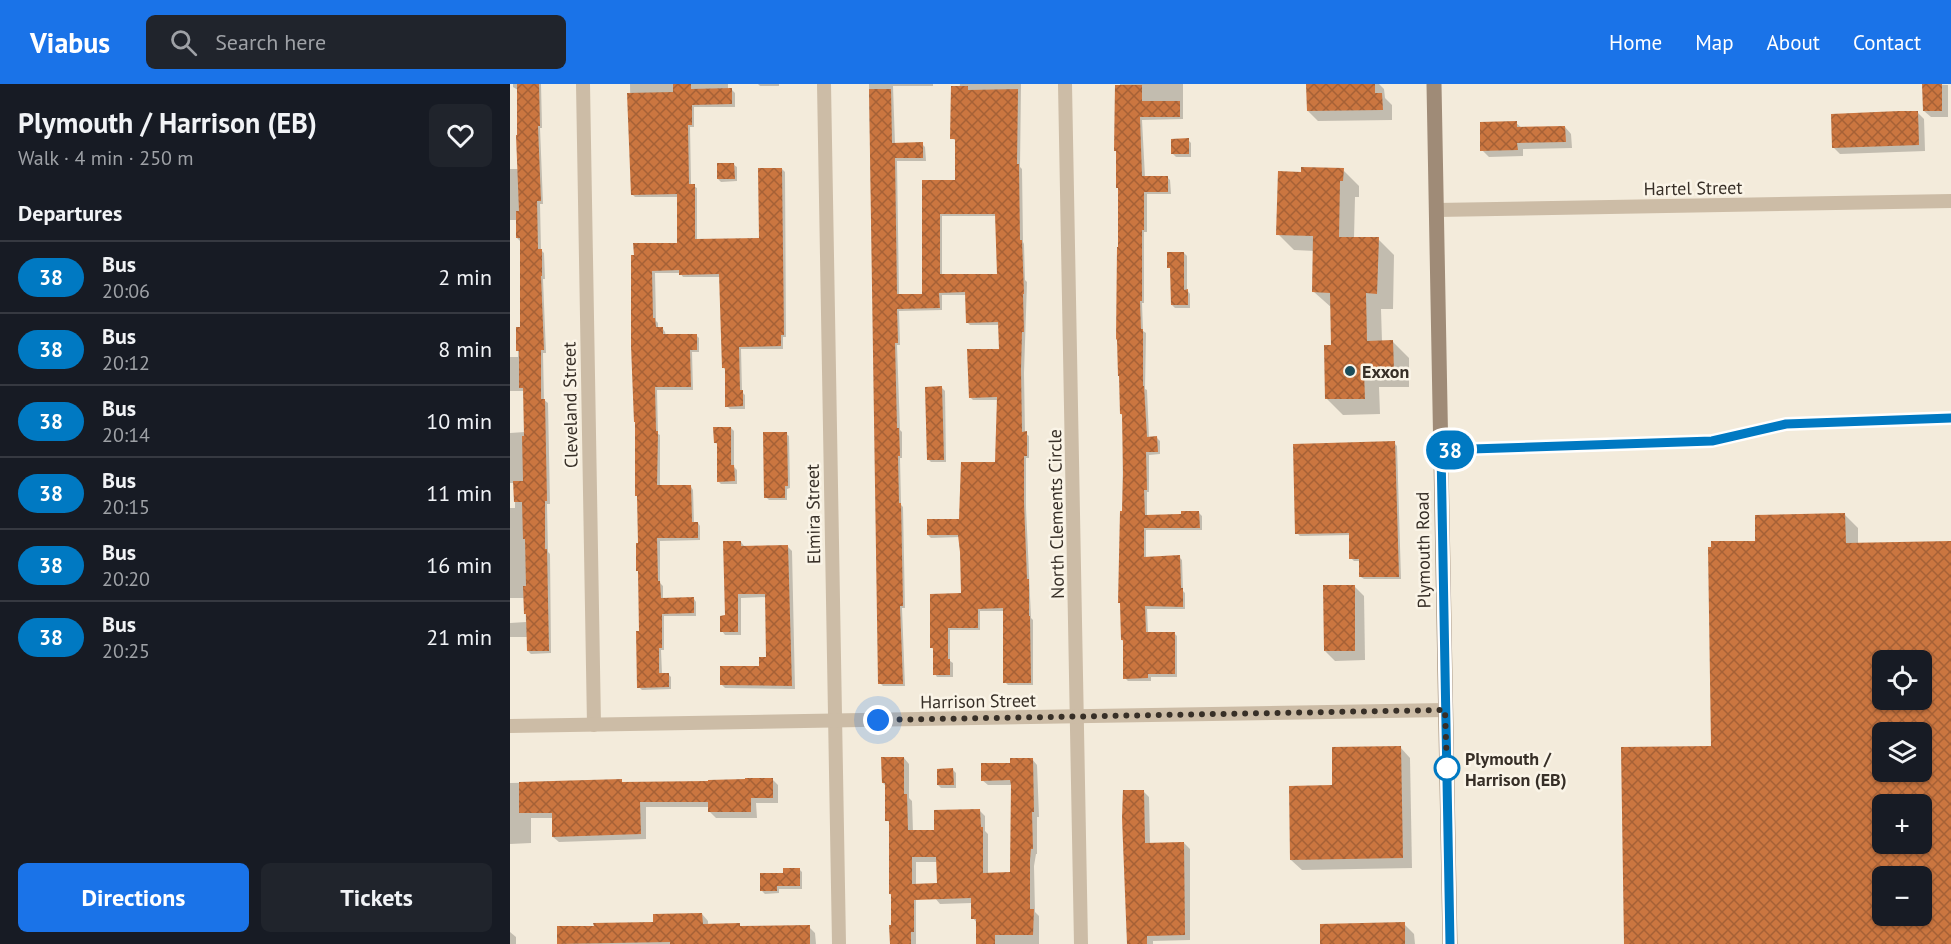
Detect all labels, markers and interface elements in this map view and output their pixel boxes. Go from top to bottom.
search box [146,15,566,69]
text: Viabus [30,24,110,61]
icon: search [167,26,200,59]
text: Search here [215,28,326,56]
text: Home [1609,29,1662,56]
text: Map [1695,29,1734,56]
text: About [1767,29,1820,56]
text: Contact [1853,29,1921,56]
text: Plymouth / Harrison (EB) [18,104,317,141]
button: heart [429,104,492,167]
text: Walk · 4 min · 250 m [18,145,194,171]
street label: Hartel Street [1643,176,1743,200]
text: Departures [18,199,122,227]
text: Bus [102,250,136,278]
text: 2 min [438,263,492,291]
text: 38 [39,264,63,291]
text: 20:06 [102,278,150,304]
text: Bus [102,322,136,350]
text: 8 min [438,335,492,363]
text: 38 [39,336,63,363]
street label: Cleveland Street [557,342,583,468]
text: 20:12 [102,350,150,376]
place label: Exxon [1362,360,1409,383]
marker: Exxon [1343,364,1357,378]
text: Bus [102,394,136,422]
text: 10 min [426,407,492,435]
text: 38 [39,408,63,435]
text: 20:14 [102,422,150,448]
street label: North Clements Circle [1043,429,1069,599]
line badge: 38 [1423,430,1477,470]
text: 38 [1438,437,1462,464]
street label: Elmira Street [801,464,825,564]
text: Bus [102,466,136,494]
text: 11 min [426,479,492,507]
text: 38 [39,480,63,507]
street label: Plymouth Road [1410,492,1436,608]
text: 20:15 [102,494,150,520]
text: Bus [102,538,136,566]
text: 16 min [426,551,492,579]
text: 38 [39,552,63,579]
text: 20:20 [102,566,150,592]
text: Bus [102,610,136,638]
text: 21 min [426,623,492,651]
text: 38 [39,624,63,651]
text: 20:25 [102,638,150,664]
map controls [1872,650,1932,926]
button: locate [1872,650,1932,710]
street label: Harrison Street [920,688,1036,714]
your location [863,705,893,735]
button: layers [1872,722,1932,782]
place label: Plymouth / Harrison (EB) [1465,747,1567,791]
marker: Plymouth / Harrison (EB) [1434,755,1460,781]
button: + [1872,794,1932,854]
button: Directions [18,863,249,932]
button: Tickets [261,863,492,932]
button: − [1872,866,1932,926]

